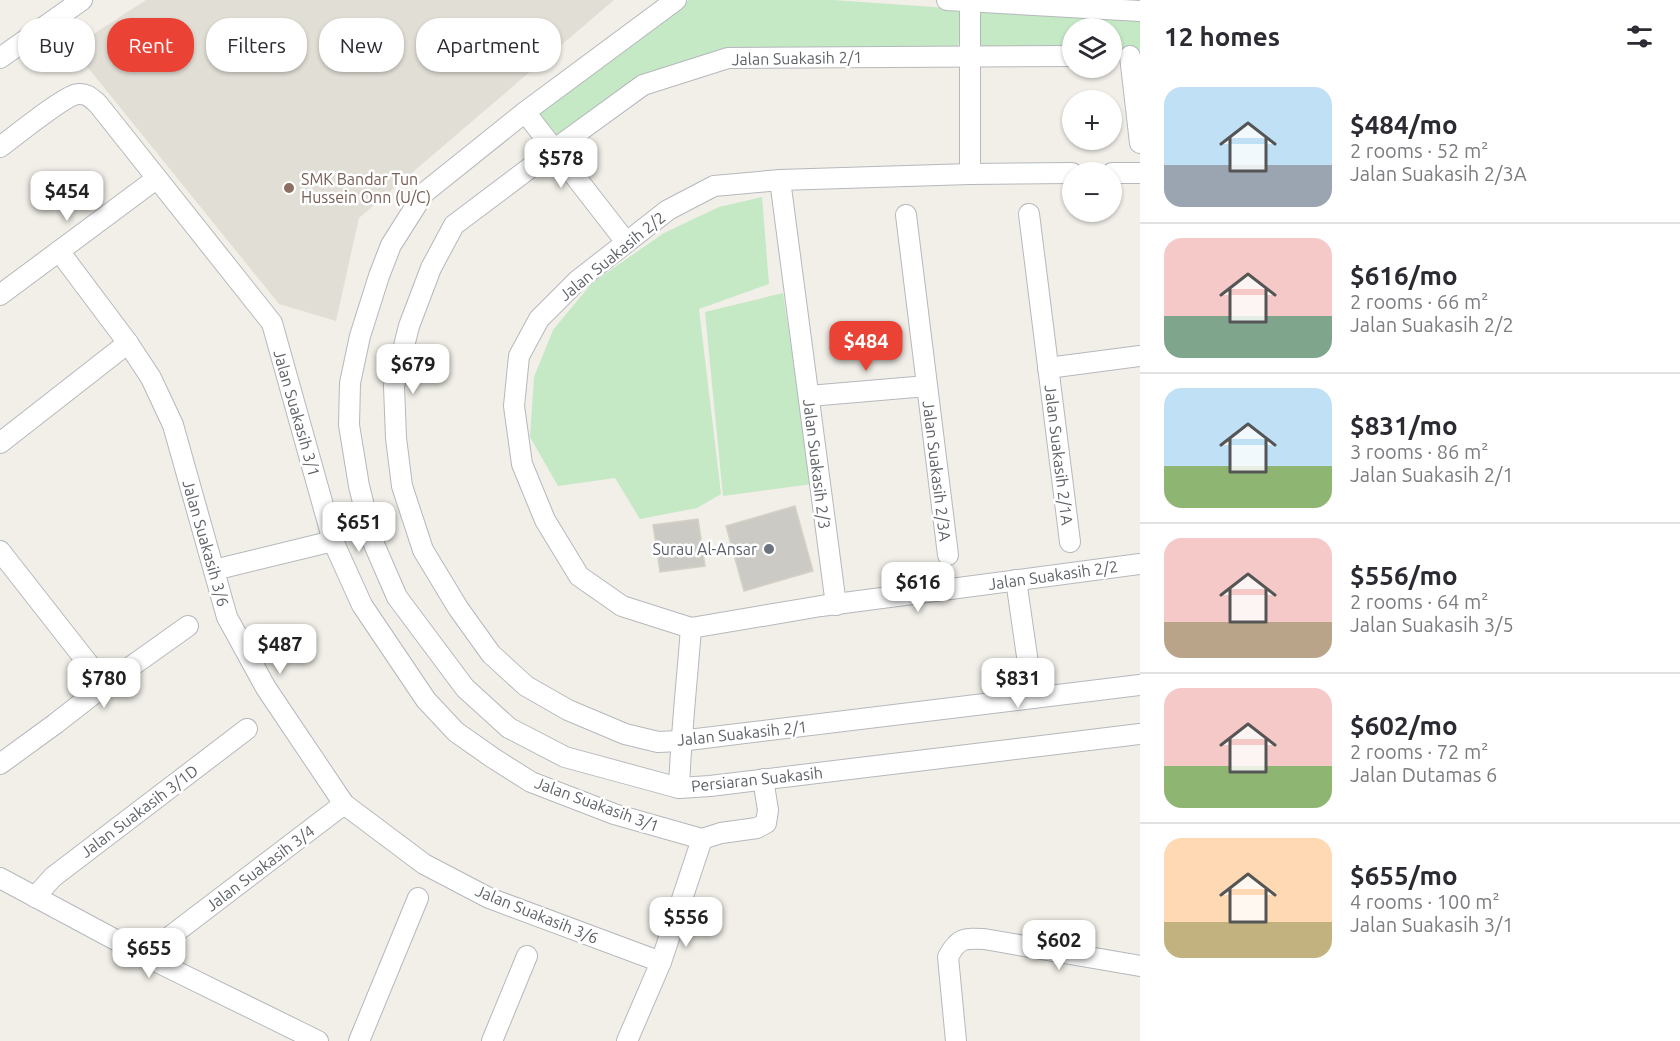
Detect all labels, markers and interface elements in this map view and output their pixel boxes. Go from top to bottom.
chip: Buy [18,18,95,72]
chip: Rent [107,18,194,72]
chip: Filters [206,18,307,72]
chip: New [319,18,404,72]
chip: Apartment [416,18,561,72]
map controls [1062,18,1122,222]
button: layers [1062,18,1122,78]
icon: filters [1623,20,1656,53]
text: 12 homes [1164,22,1280,51]
street label: Jalan Suakasih 2/1 [731,48,863,68]
button: + [1062,90,1122,150]
text: $484/mo [1350,110,1458,139]
icon: home [1212,111,1284,183]
pin: $578 [525,138,597,189]
text: 2 rooms · 52 m² [1350,139,1488,162]
text: $578 [538,146,584,169]
button: − [1062,162,1122,222]
text: Jalan Suakasih 2/3A [1350,162,1527,185]
place label: SMK Bandar Tun Hussein Onn (U/C) [301,170,431,207]
pin: $454 [31,171,103,222]
text: $454 [44,179,90,202]
marker: SMK Bandar Tun Hussein Onn (U/C) [282,181,296,195]
street label: Jalan Suakasih 2/2 [555,208,669,304]
text: $616/mo [1350,261,1458,290]
icon: home [1212,262,1284,334]
text: 2 rooms · 66 m² [1350,290,1488,313]
text: Jalan Suakasih 2/2 [1350,313,1514,336]
pin: $484 [830,321,902,372]
text: $484 [843,329,889,352]
pin: $679 [377,344,449,395]
street label: Jalan Suakasih 3/1 [270,348,324,478]
text: $679 [390,352,436,375]
street label: Jalan Suakasih 2/1A [1041,384,1077,527]
street label: Jalan Suakasih 2/3 [800,398,834,530]
street label: Jalan Suakasih 2/3A [919,400,955,543]
text: $831/mo [1350,411,1458,440]
icon: home [1212,412,1284,484]
text: 3 rooms · 86 m² [1350,440,1488,463]
text: Jalan Suakasih 2/1 [1350,463,1514,486]
street label: Jalan Suakasih 3/6 [179,478,233,608]
pin: $651 [323,502,395,553]
text: $651 [336,510,382,533]
place label: Surau Al-Ansar [652,540,757,558]
marker: Surau Al-Ansar [762,542,776,556]
street label: Jalan Suakasih 2/2 [987,557,1119,593]
text: $556/mo [1350,561,1458,590]
pin: $616 [882,562,954,613]
icon: home [1212,562,1284,634]
text: $616 [895,570,941,593]
text: 2 rooms · 64 m² [1350,590,1488,613]
text: Jalan Suakasih 3/5 [1350,613,1514,636]
pin: $487 [244,624,316,675]
text: $487 [257,632,303,655]
pin: $780 [68,658,140,709]
pin: $831 [982,658,1054,709]
text: $780 [81,666,127,689]
text: $831 [995,666,1041,689]
text: $602/mo [1350,711,1458,740]
icon: home [1212,712,1284,784]
street label: Jalan Suakasih 2/1 [676,717,808,749]
text: 2 rooms · 72 m² [1350,740,1488,763]
street label: Jalan Suakasih 3/1D [77,761,201,861]
street label: Persiaran Suakasih [690,763,824,795]
text: Jalan Dutamas 6 [1350,763,1497,786]
street label: Jalan Suakasih 3/1 [532,773,662,835]
street label: Jalan Suakasih 3/4 [202,821,318,915]
text: $655/mo [1350,861,1458,890]
icon: home [1212,862,1284,934]
street label: Jalan Suakasih 3/6 [473,881,601,947]
text: 4 rooms · 100 m² [1350,890,1500,913]
pin: $556 [650,897,722,948]
text: $556 [663,905,709,928]
text: Jalan Suakasih 3/1 [1350,913,1514,936]
pin: $602 [1023,920,1095,971]
pin: $655 [113,928,185,979]
text: $602 [1036,928,1082,951]
text: $655 [126,936,172,959]

